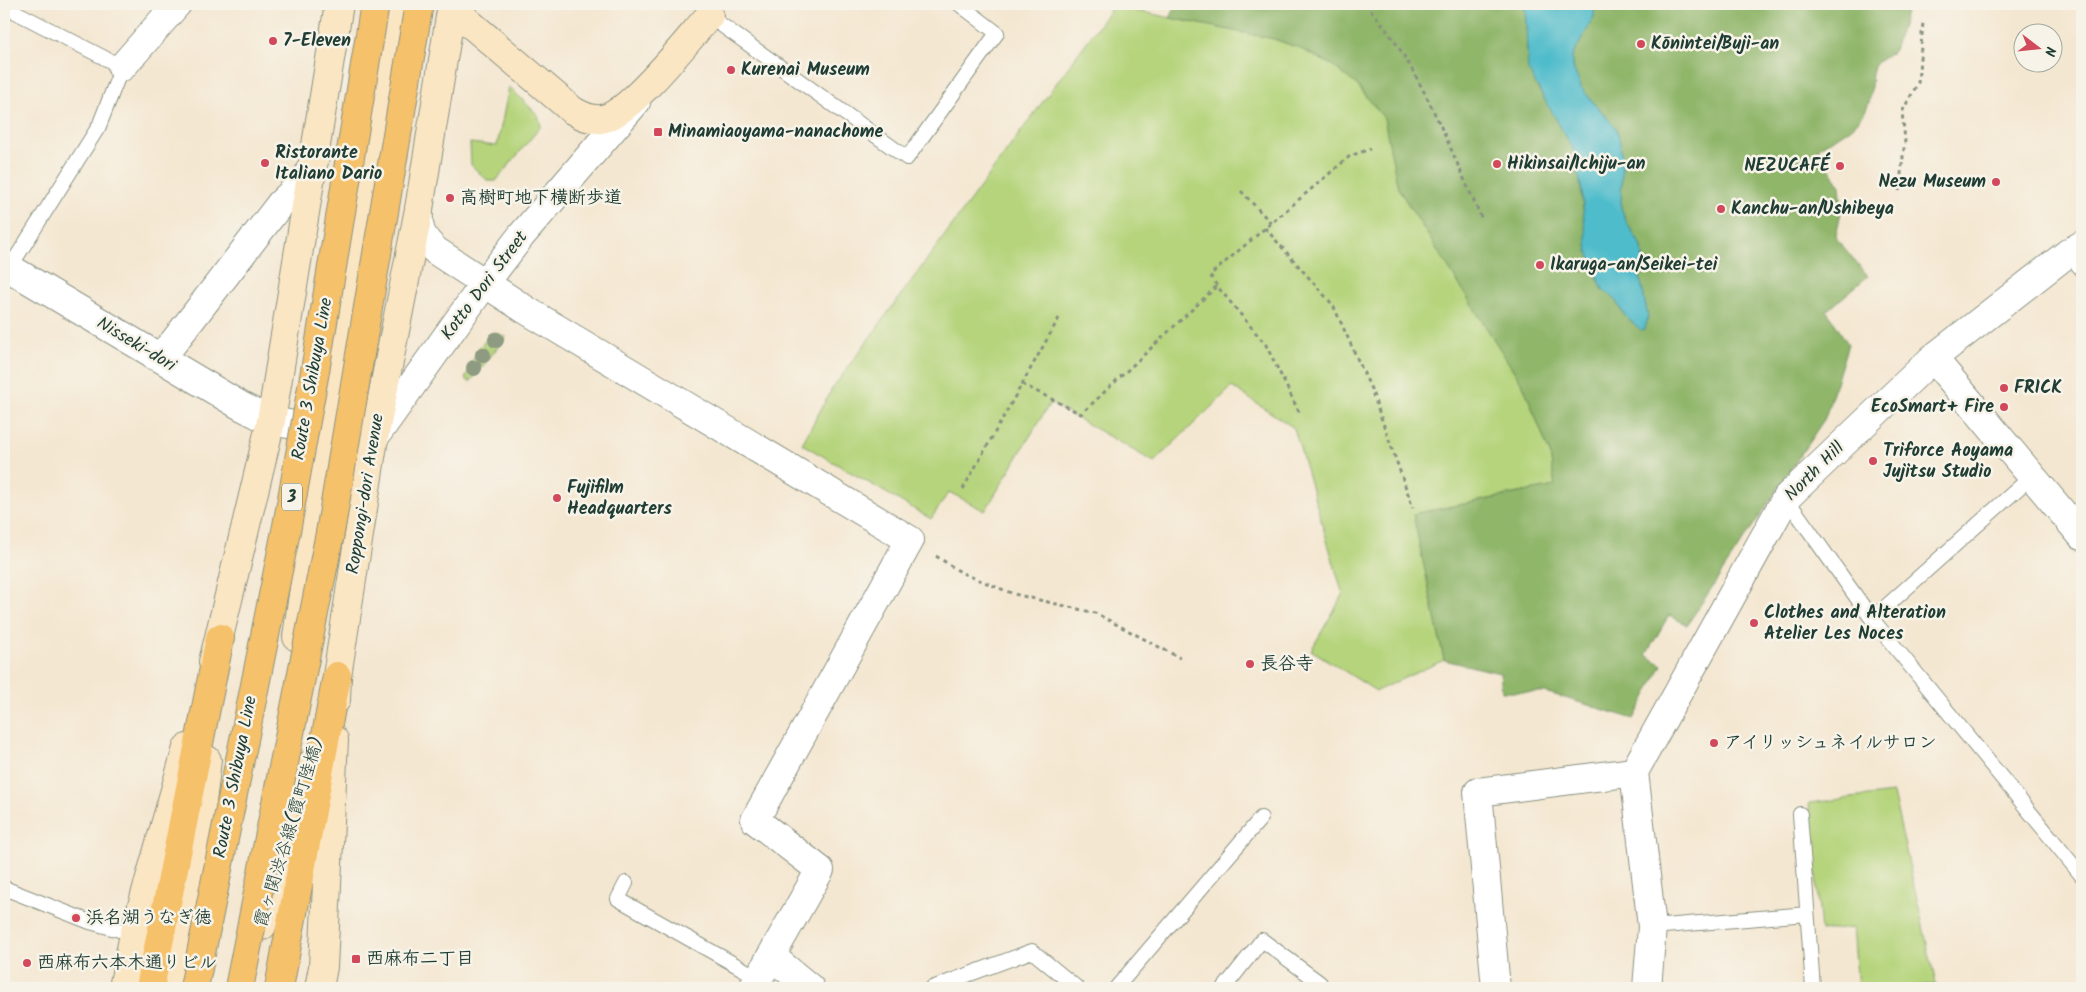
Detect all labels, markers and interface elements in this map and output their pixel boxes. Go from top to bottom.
north arrow [2014,22,2064,72]
place label: 7-Eleven [283,27,351,56]
place label: Kōnintei/Buji-an [1651,30,1779,59]
marker: 7-Eleven [267,35,279,47]
marker: Kōnintei/Buji-an [1635,38,1647,50]
text: N [2038,44,2061,59]
place label: Kurenai Museum [741,56,870,85]
marker: Kurenai Museum [725,64,737,76]
place label: Minamiaoyama-nanachome [668,118,883,147]
marker: Minamiaoyama-nanachome [652,126,664,138]
place label: Ristorante Italiano Dario [275,139,382,189]
place label: Hikinsai/Ichiju-an [1507,150,1646,179]
place label: NEZUCAFÉ [1744,152,1831,181]
marker: Ristorante Italiano Dario [259,157,271,169]
marker: Hikinsai/Ichiju-an [1491,158,1503,170]
marker: NEZUCAFÉ [1834,160,1846,172]
place label: Nezu Museum [1879,168,1986,197]
marker: Nezu Museum [1990,176,2002,188]
place label: 高樹町地下横断歩道 [460,184,622,213]
marker: 高樹町地下横断歩道 [444,192,456,204]
place label: Kanchu-an/Ushibeya [1731,195,1894,224]
marker: Kanchu-an/Ushibeya [1715,203,1727,215]
street label: Kotto Dori Street [434,224,537,347]
place label: Ikaruga-an/Seikei-tei [1550,251,1718,280]
marker: Ikaruga-an/Seikei-tei [1534,259,1546,271]
street label: Route 3 Shibuya Line [284,295,342,463]
street label: Nisseki-dori [91,310,182,381]
place label: FRICK [2014,374,2062,403]
marker: FRICK [1998,382,2010,394]
place label: EcoSmart+ Fire [1871,393,1994,422]
marker: EcoSmart+ Fire [1998,401,2010,413]
street label: Roppongi-dori Avenue [339,412,393,576]
street label: North Hill [1778,435,1852,509]
place label: Triforce Aoyama Jujitsu Studio [1883,437,2013,487]
marker: Triforce Aoyama Jujitsu Studio [1867,455,1879,467]
place label: Fujifilm Headquarters [567,474,673,524]
road number: 3 [282,484,302,511]
marker: Fujifilm Headquarters [551,492,563,504]
place label: Clothes and Alteration Atelier Les Noces [1764,599,1946,649]
marker: Clothes and Alteration Atelier Les Noces [1748,617,1760,629]
place label: 長谷寺 [1260,650,1314,679]
marker: 長谷寺 [1244,658,1256,670]
street label: Route 3 Shibuya Line [206,693,266,861]
place label: アイリッシュネイルサロン [1724,729,1937,758]
street label: 霞ヶ関渋谷線(霞町陸橋) [247,733,333,931]
marker: アイリッシュネイルサロン [1708,737,1720,749]
place label: 浜名湖うなぎ徳 [86,904,212,933]
marker: 浜名湖うなぎ徳 [70,912,82,924]
place label: 西麻布二丁目 [366,945,474,974]
place label: 西麻布六本木通りビル [37,949,217,978]
marker: 西麻布二丁目 [350,953,362,965]
marker: 西麻布六本木通りビル [21,957,33,969]

